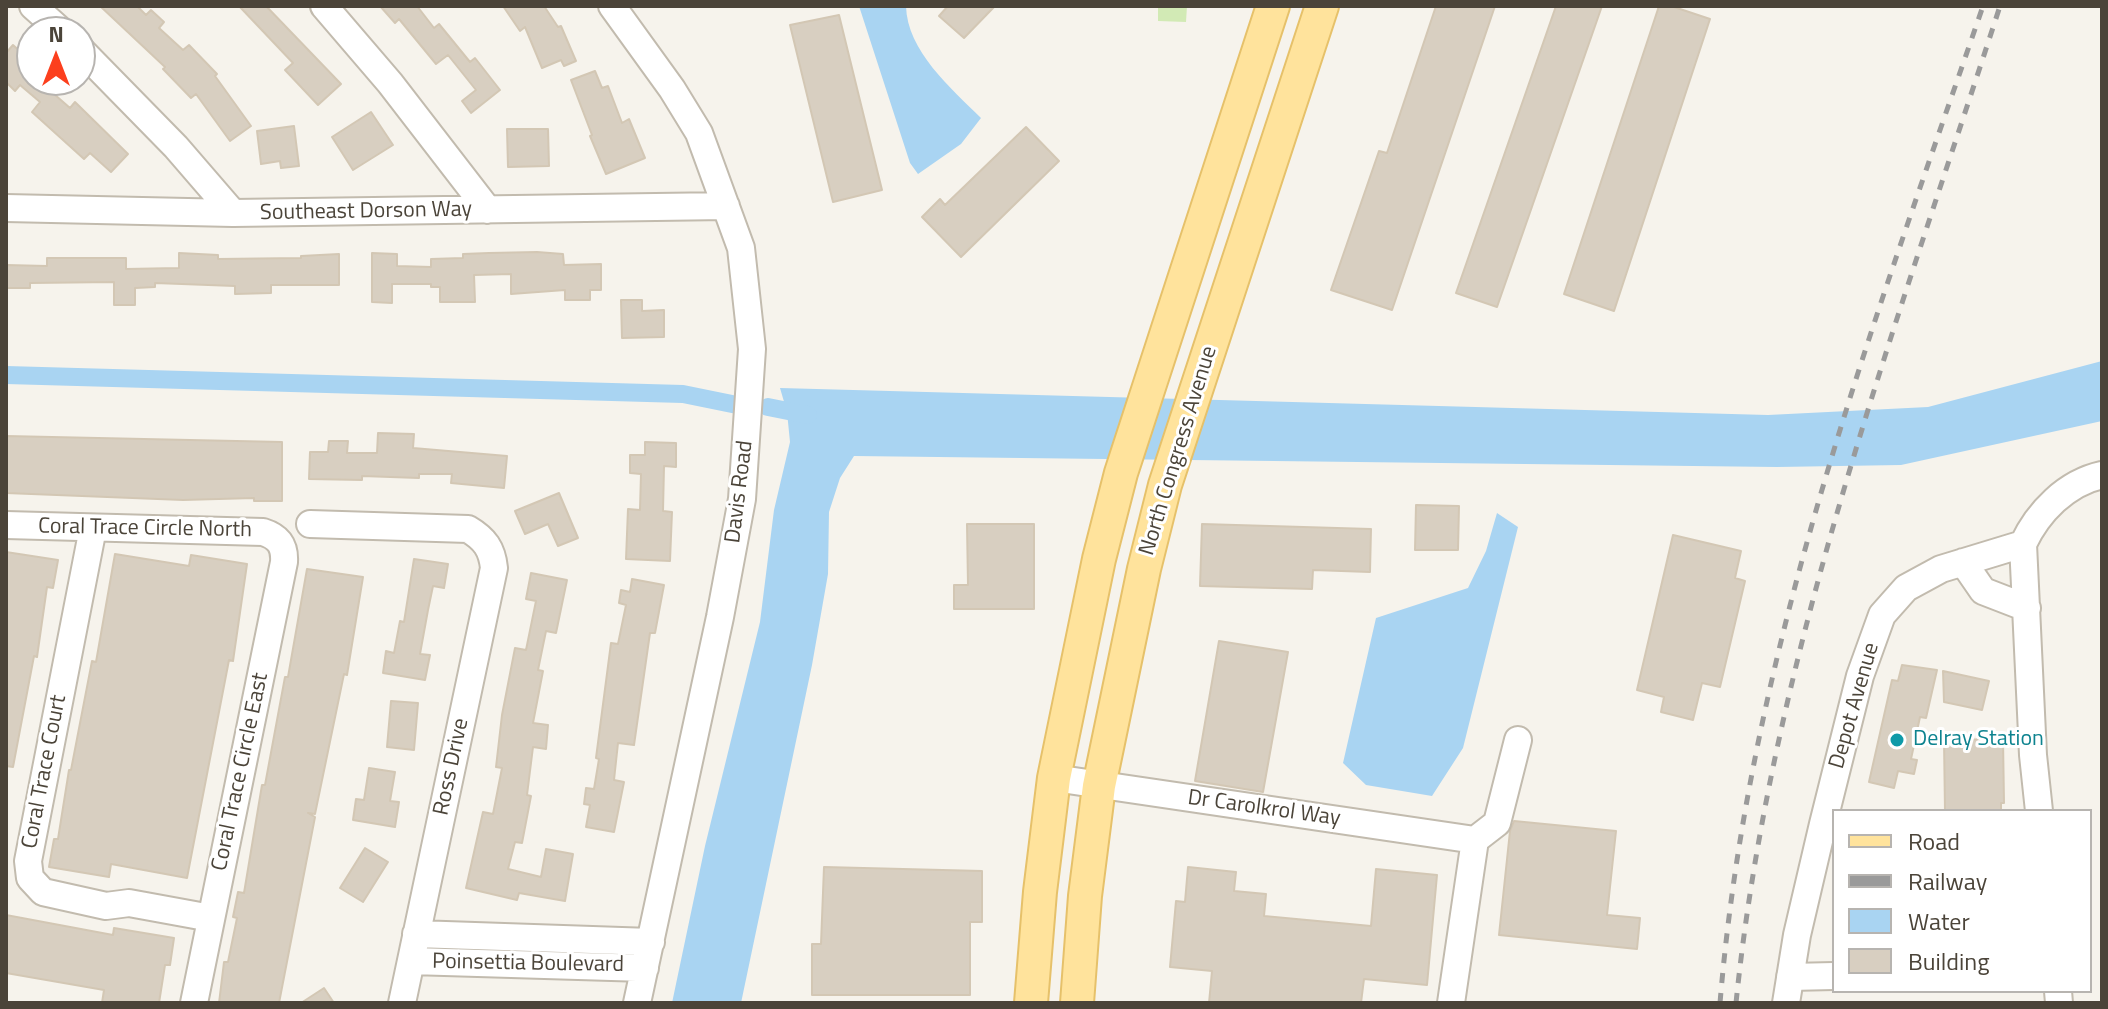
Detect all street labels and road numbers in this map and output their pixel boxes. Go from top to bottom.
street label: Southeast Dorson Way [260,197,472,227]
street label: North Congress Avenue [1135,343,1223,559]
street label: Davis Road [721,439,759,545]
street label: Coral Trace Circle North [38,514,252,544]
street label: Depot Avenue [1824,640,1886,772]
street label: Coral Trace Circle East [207,671,275,873]
street label: Coral Trace Court [17,693,73,851]
street label: Ross Drive [429,716,475,818]
street label: Dr Carolkrol Way [1186,785,1342,833]
street label: Poinsettia Boulevard [432,949,624,979]

